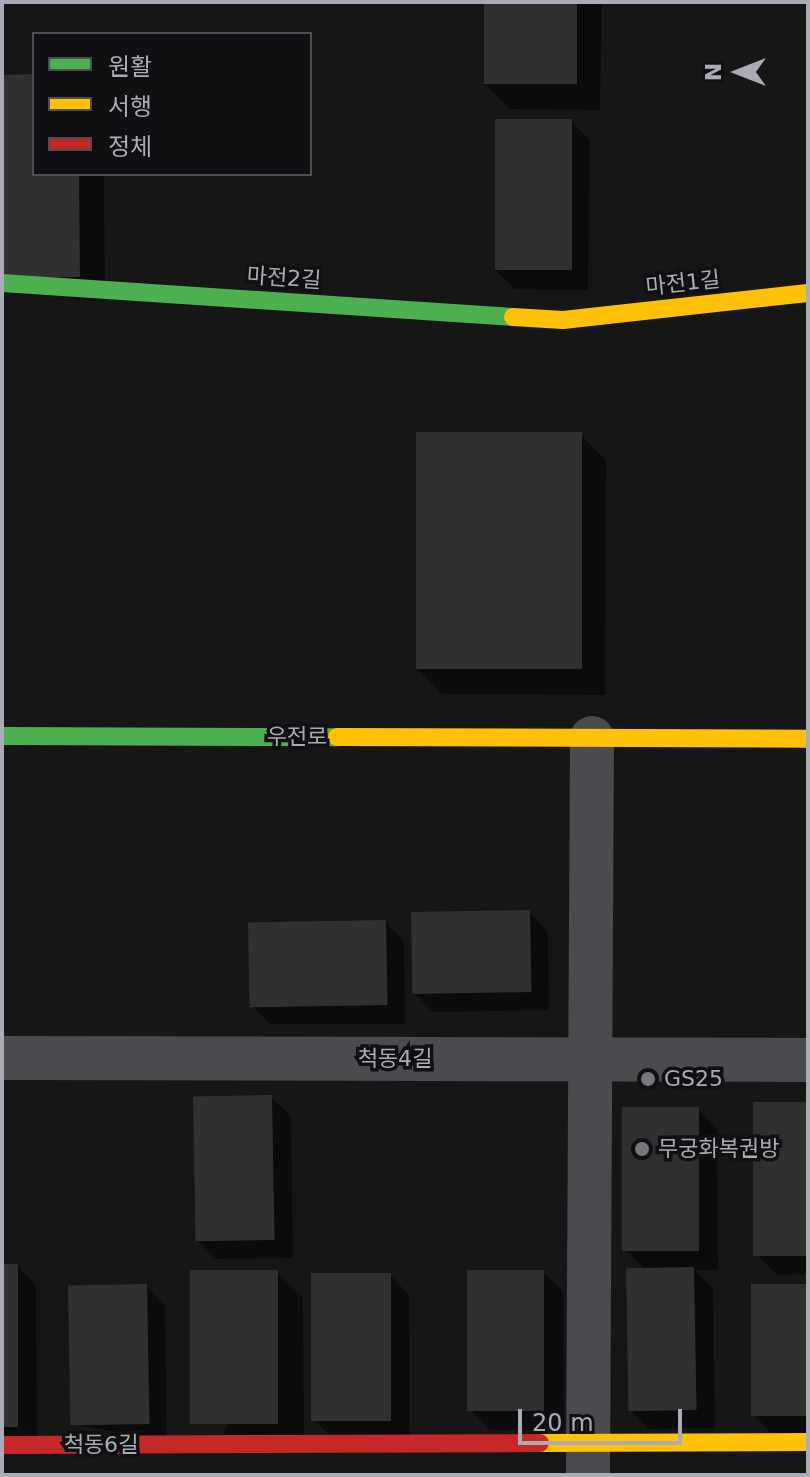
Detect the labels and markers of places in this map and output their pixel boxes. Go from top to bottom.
place label: GS25 [664,1066,723,1092]
marker: GS25 [639,1070,657,1088]
place label: 무궁화복권방 [658,1136,779,1162]
marker: 무궁화복권방 [633,1140,651,1158]

